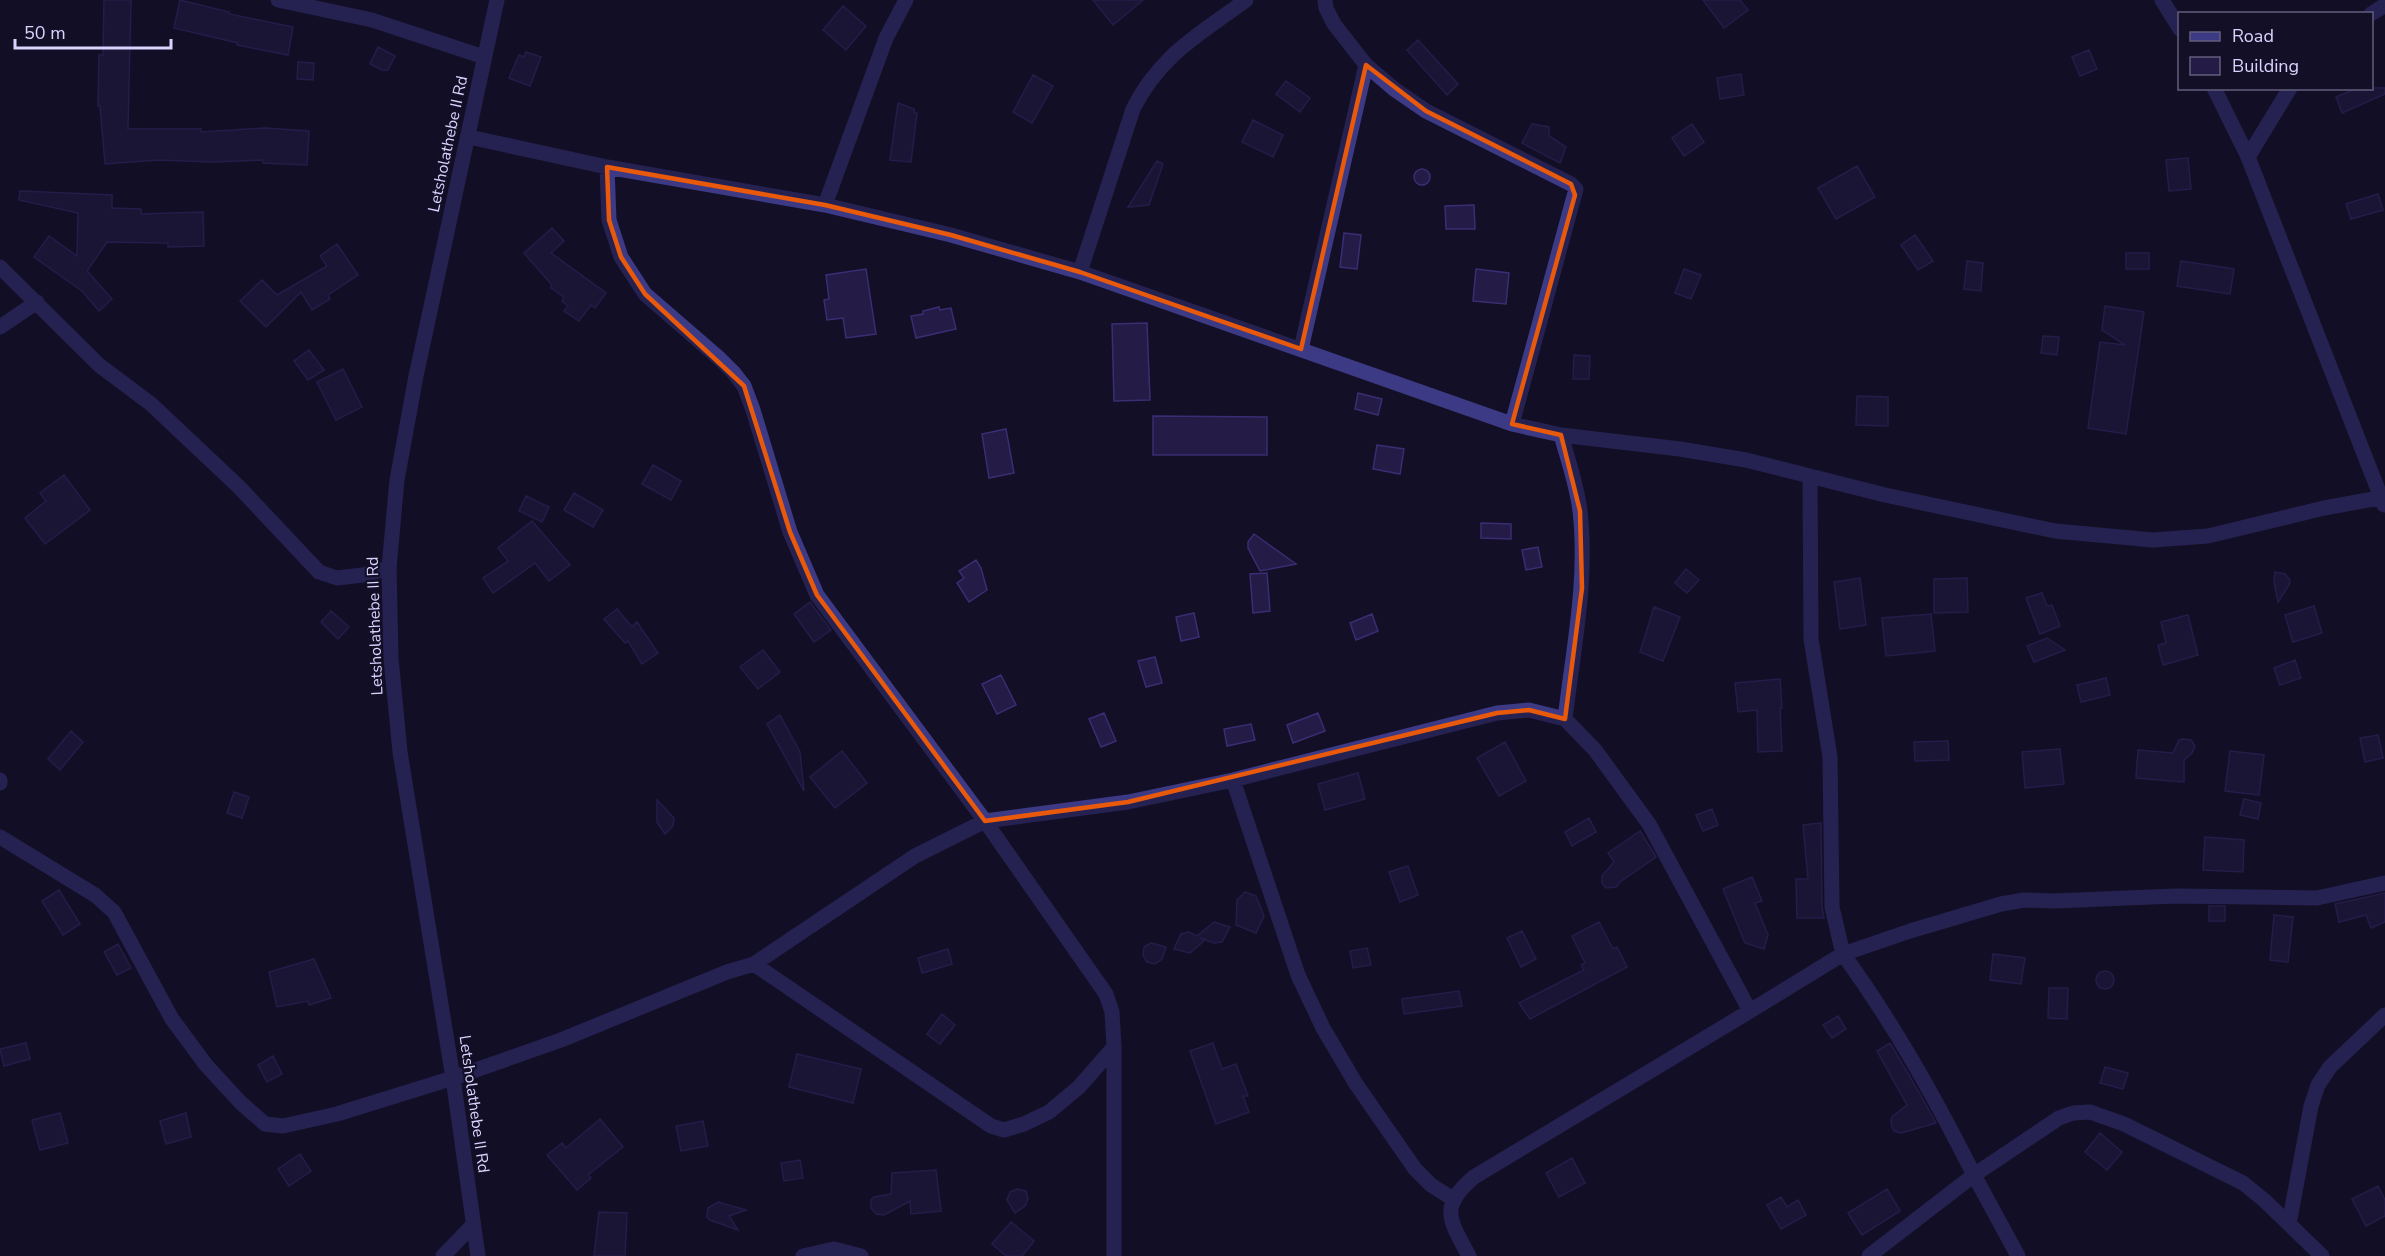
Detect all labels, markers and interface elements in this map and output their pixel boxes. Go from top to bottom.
scale bar [15,12,171,50]
legend [2178,12,2373,90]
text: 50 m [24,21,66,45]
text: Road [2232,24,2274,48]
text: Building [2232,54,2299,78]
street label: Letsholathebe II Rd [423,74,473,214]
street label: Letsholathebe II Rd [362,556,388,696]
street label: Letsholathebe II Rd [453,1034,495,1174]

